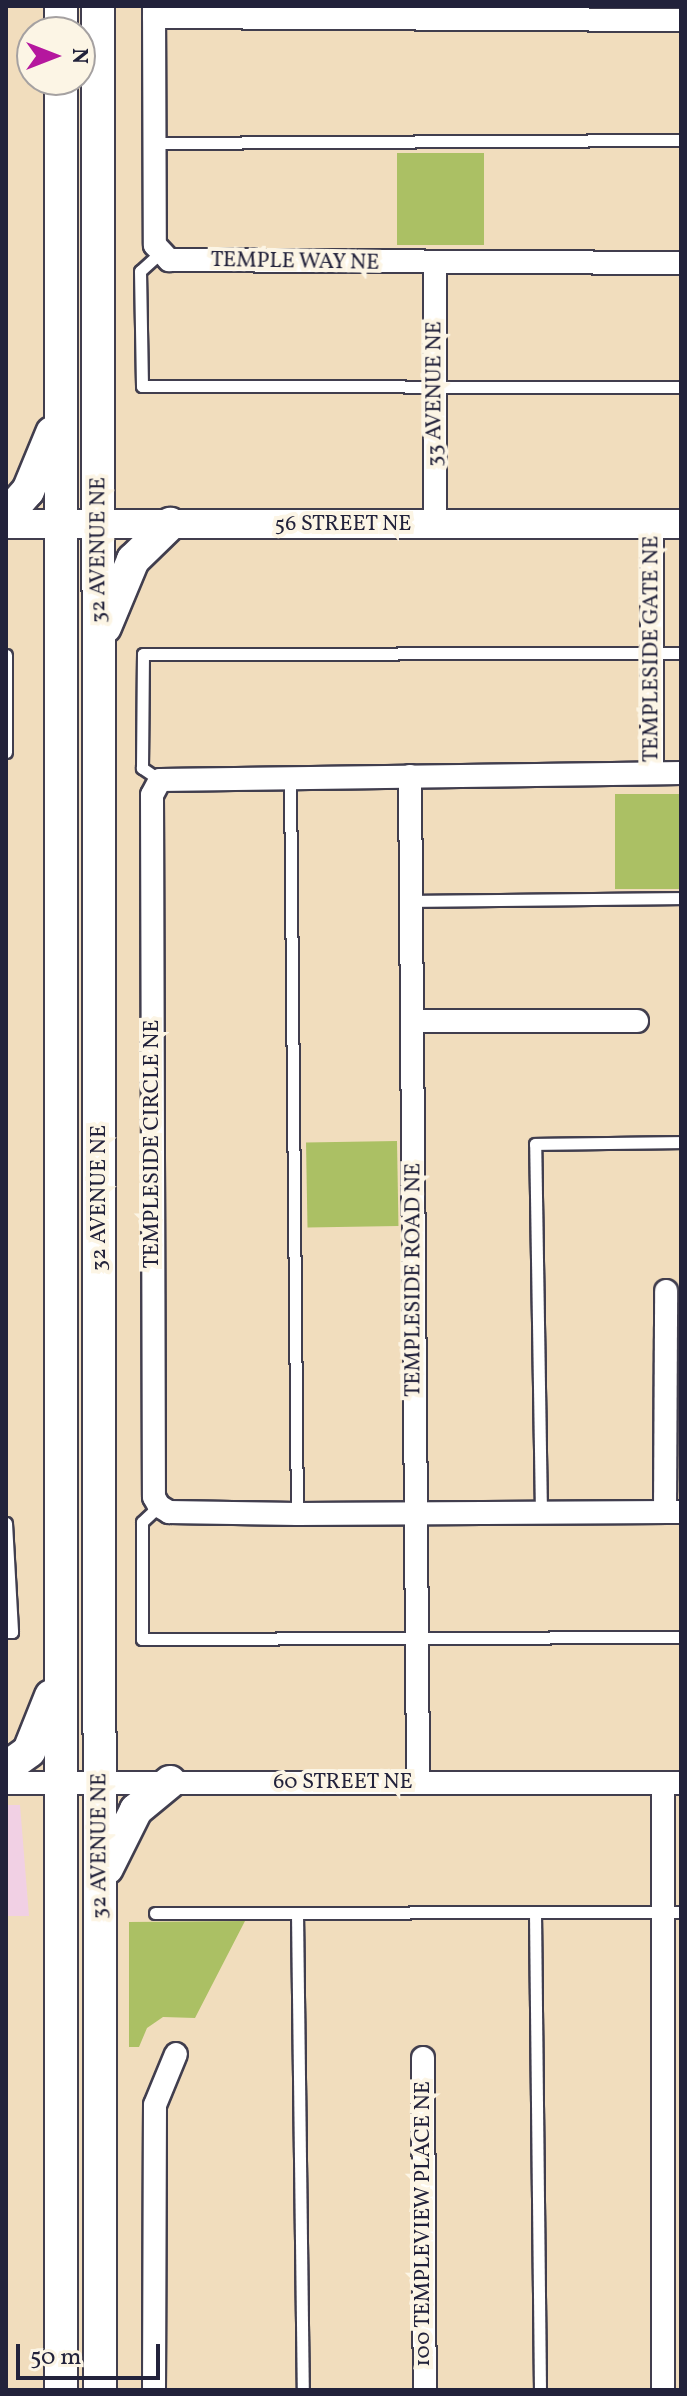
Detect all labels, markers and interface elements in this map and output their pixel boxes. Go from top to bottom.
north arrow [16,16,96,96]
text: N [63,48,94,64]
street label: TEMPLE WAY NE [210,247,380,277]
street label: 33 AVENUE NE [422,321,448,467]
street label: 32 AVENUE NE [86,477,112,623]
street label: 56 STREET NE [274,512,412,538]
street label: TEMPLESIDE GATE NE [639,536,665,762]
street label: TEMPLESIDE CIRCLE NE [140,1020,166,1268]
street label: 32 AVENUE NE [87,1125,113,1271]
street label: TEMPLESIDE ROAD NE [401,1163,427,1397]
street label: 60 STREET NE [273,1770,413,1796]
street label: 32 AVENUE NE [87,1773,113,1919]
street label: 100 TEMPLEVIEW PLACE NE [411,2080,437,2368]
scale bar [20,2328,164,2378]
text: 50 m [30,2341,82,2375]

